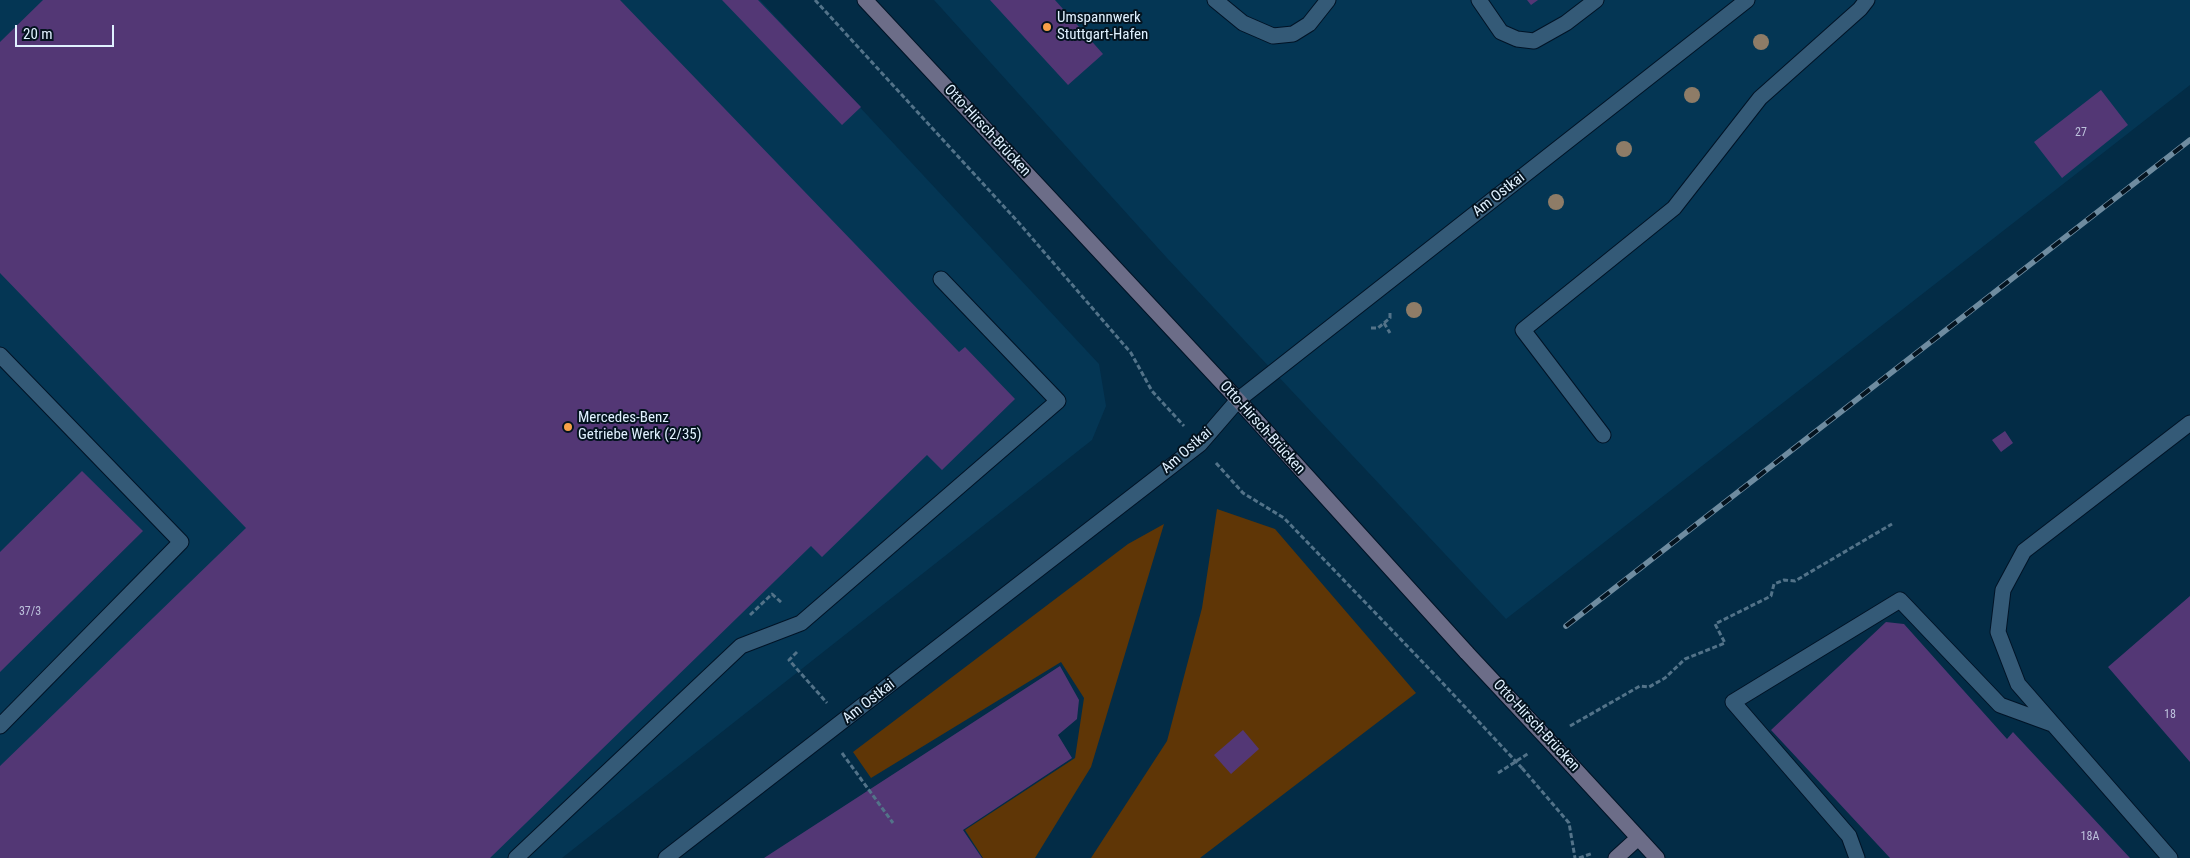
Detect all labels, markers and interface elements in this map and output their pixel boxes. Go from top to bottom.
place label: Umspannwerk Stuttgart-Hafen [1057,9,1148,44]
scale bar [18,15,116,47]
marker: Umspannwerk Stuttgart-Hafen [1041,21,1053,33]
text: 20 m [23,25,53,43]
street label: Otto-Hirsch-Brücken [940,81,1034,181]
house number: 27 [2075,126,2087,140]
street label: Am Ostkai [1469,169,1529,221]
street label: Otto-Hirsch-Brücken [1216,378,1308,478]
place label: Mercedes-Benz Getriebe Werk (2/35) [578,409,702,444]
marker: Mercedes-Benz Getriebe Werk (2/35) [562,421,574,433]
street label: Am Ostkai [1158,424,1216,478]
house number: 37/3 [19,605,41,619]
street label: Am Ostkai [839,676,899,728]
street label: Otto-Hirsch-Brücken [1489,676,1583,776]
house number: 18 [2164,708,2176,722]
house number: 18A [2081,830,2099,844]

